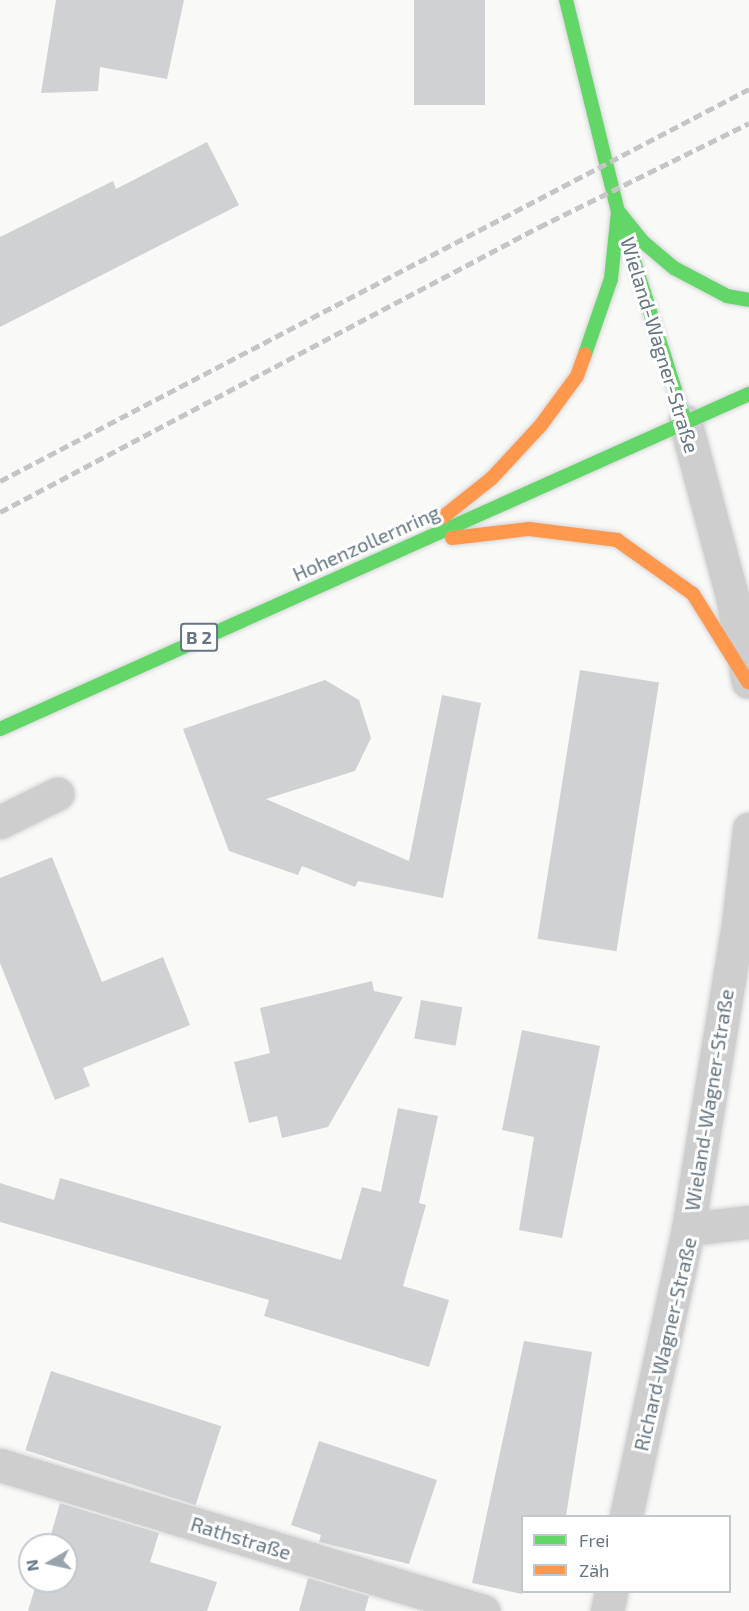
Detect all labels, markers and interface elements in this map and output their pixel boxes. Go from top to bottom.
street label: Wieland-Wagner-Straße [616,234,704,456]
street label: Hohenzollernring [289,500,443,586]
road number: B 2 [180,622,218,652]
street label: Wieland-Wagner-Straße [680,987,738,1213]
street label: Richard-Wagner-Straße [629,1235,701,1453]
street label: Rathstraße [188,1511,294,1565]
legend [521,1515,731,1593]
text: Frei [579,1529,610,1551]
north arrow [18,1533,78,1593]
text: N [21,1558,42,1573]
text: Zäh [579,1559,610,1581]

